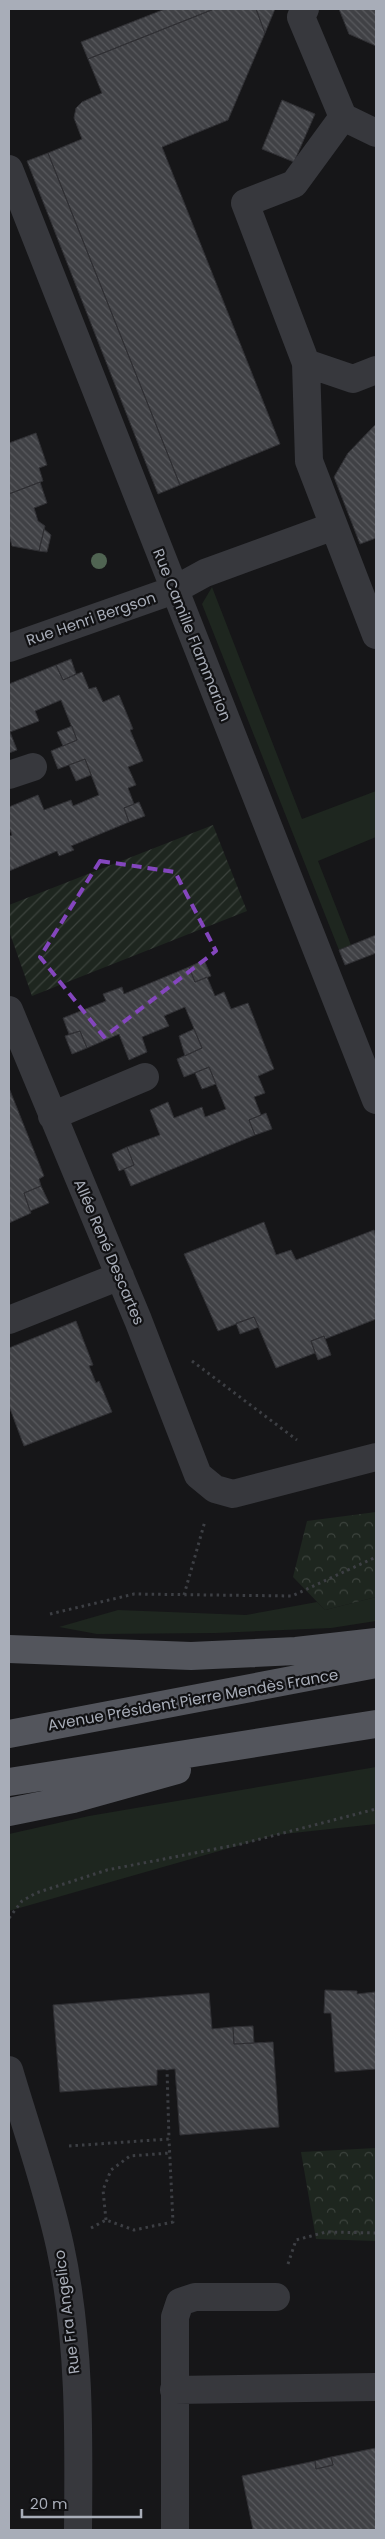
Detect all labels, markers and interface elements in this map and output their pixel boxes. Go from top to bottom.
street label: Rue Camille Flammarion [148,545,237,724]
street label: Rue Henri Bergson [23,586,158,651]
street label: Allée René Descartes [69,1176,150,1328]
street label: Avenue Président Pierre Mendès France [46,1664,340,1735]
street label: Rue Fra Angelico [48,2249,85,2375]
scale bar [22,2486,141,2518]
text: 20 m [30,2493,68,2514]

